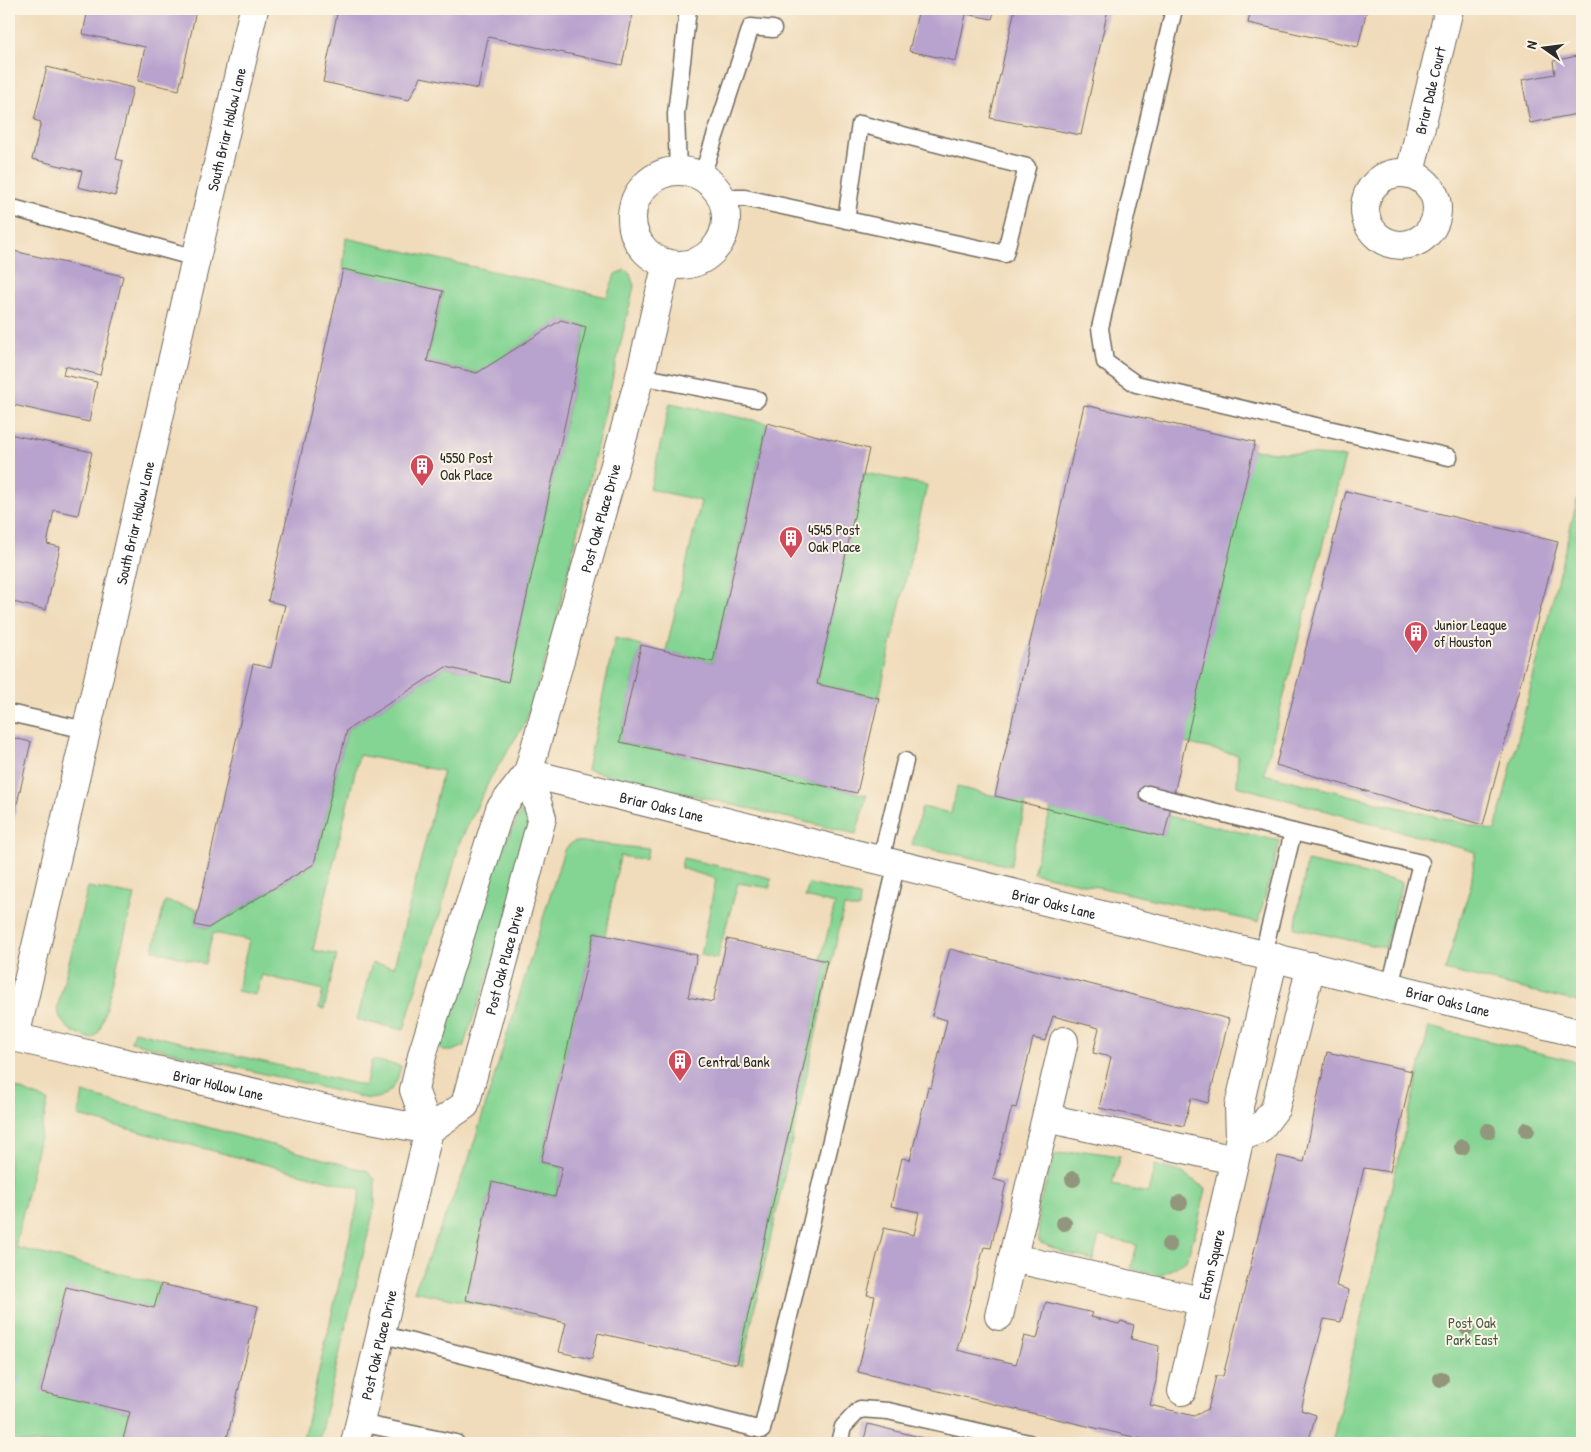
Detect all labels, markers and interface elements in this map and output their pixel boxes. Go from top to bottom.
north arrow [1518,22,1568,72]
text: N [1521,38,1541,51]
street label: Briar Dale Court [1409,43,1450,136]
street label: South Briar Hollow Lane [202,65,251,193]
place label: 4550 Post Oak Place [440,447,494,485]
building icon: 4550 Post Oak Place [409,453,435,487]
street label: South Briar Hollow Lane [110,459,159,586]
street label: Post Oak Place Drive [575,461,625,575]
place label: 4545 Post Oak Place [808,519,861,557]
building icon: 4545 Post Oak Place [778,525,804,559]
place label: Junior League of Houston [1434,614,1507,652]
building icon: Junior League of Houston [1403,620,1429,654]
street label: Briar Oaks Lane [618,786,706,827]
street label: Briar Oaks Lane [1010,883,1098,924]
street label: Post Oak Place Drive [479,903,529,1017]
street label: Briar Oaks Lane [1404,980,1492,1021]
building icon: Central Bank [667,1048,693,1082]
place label: Central Bank [698,1051,770,1072]
street label: Briar Hollow Lane [171,1064,266,1105]
street label: Eaton Square [1193,1227,1229,1301]
street label: Post Oak Place Drive [355,1288,401,1402]
park label: Post Oak Park East [1446,1312,1499,1350]

